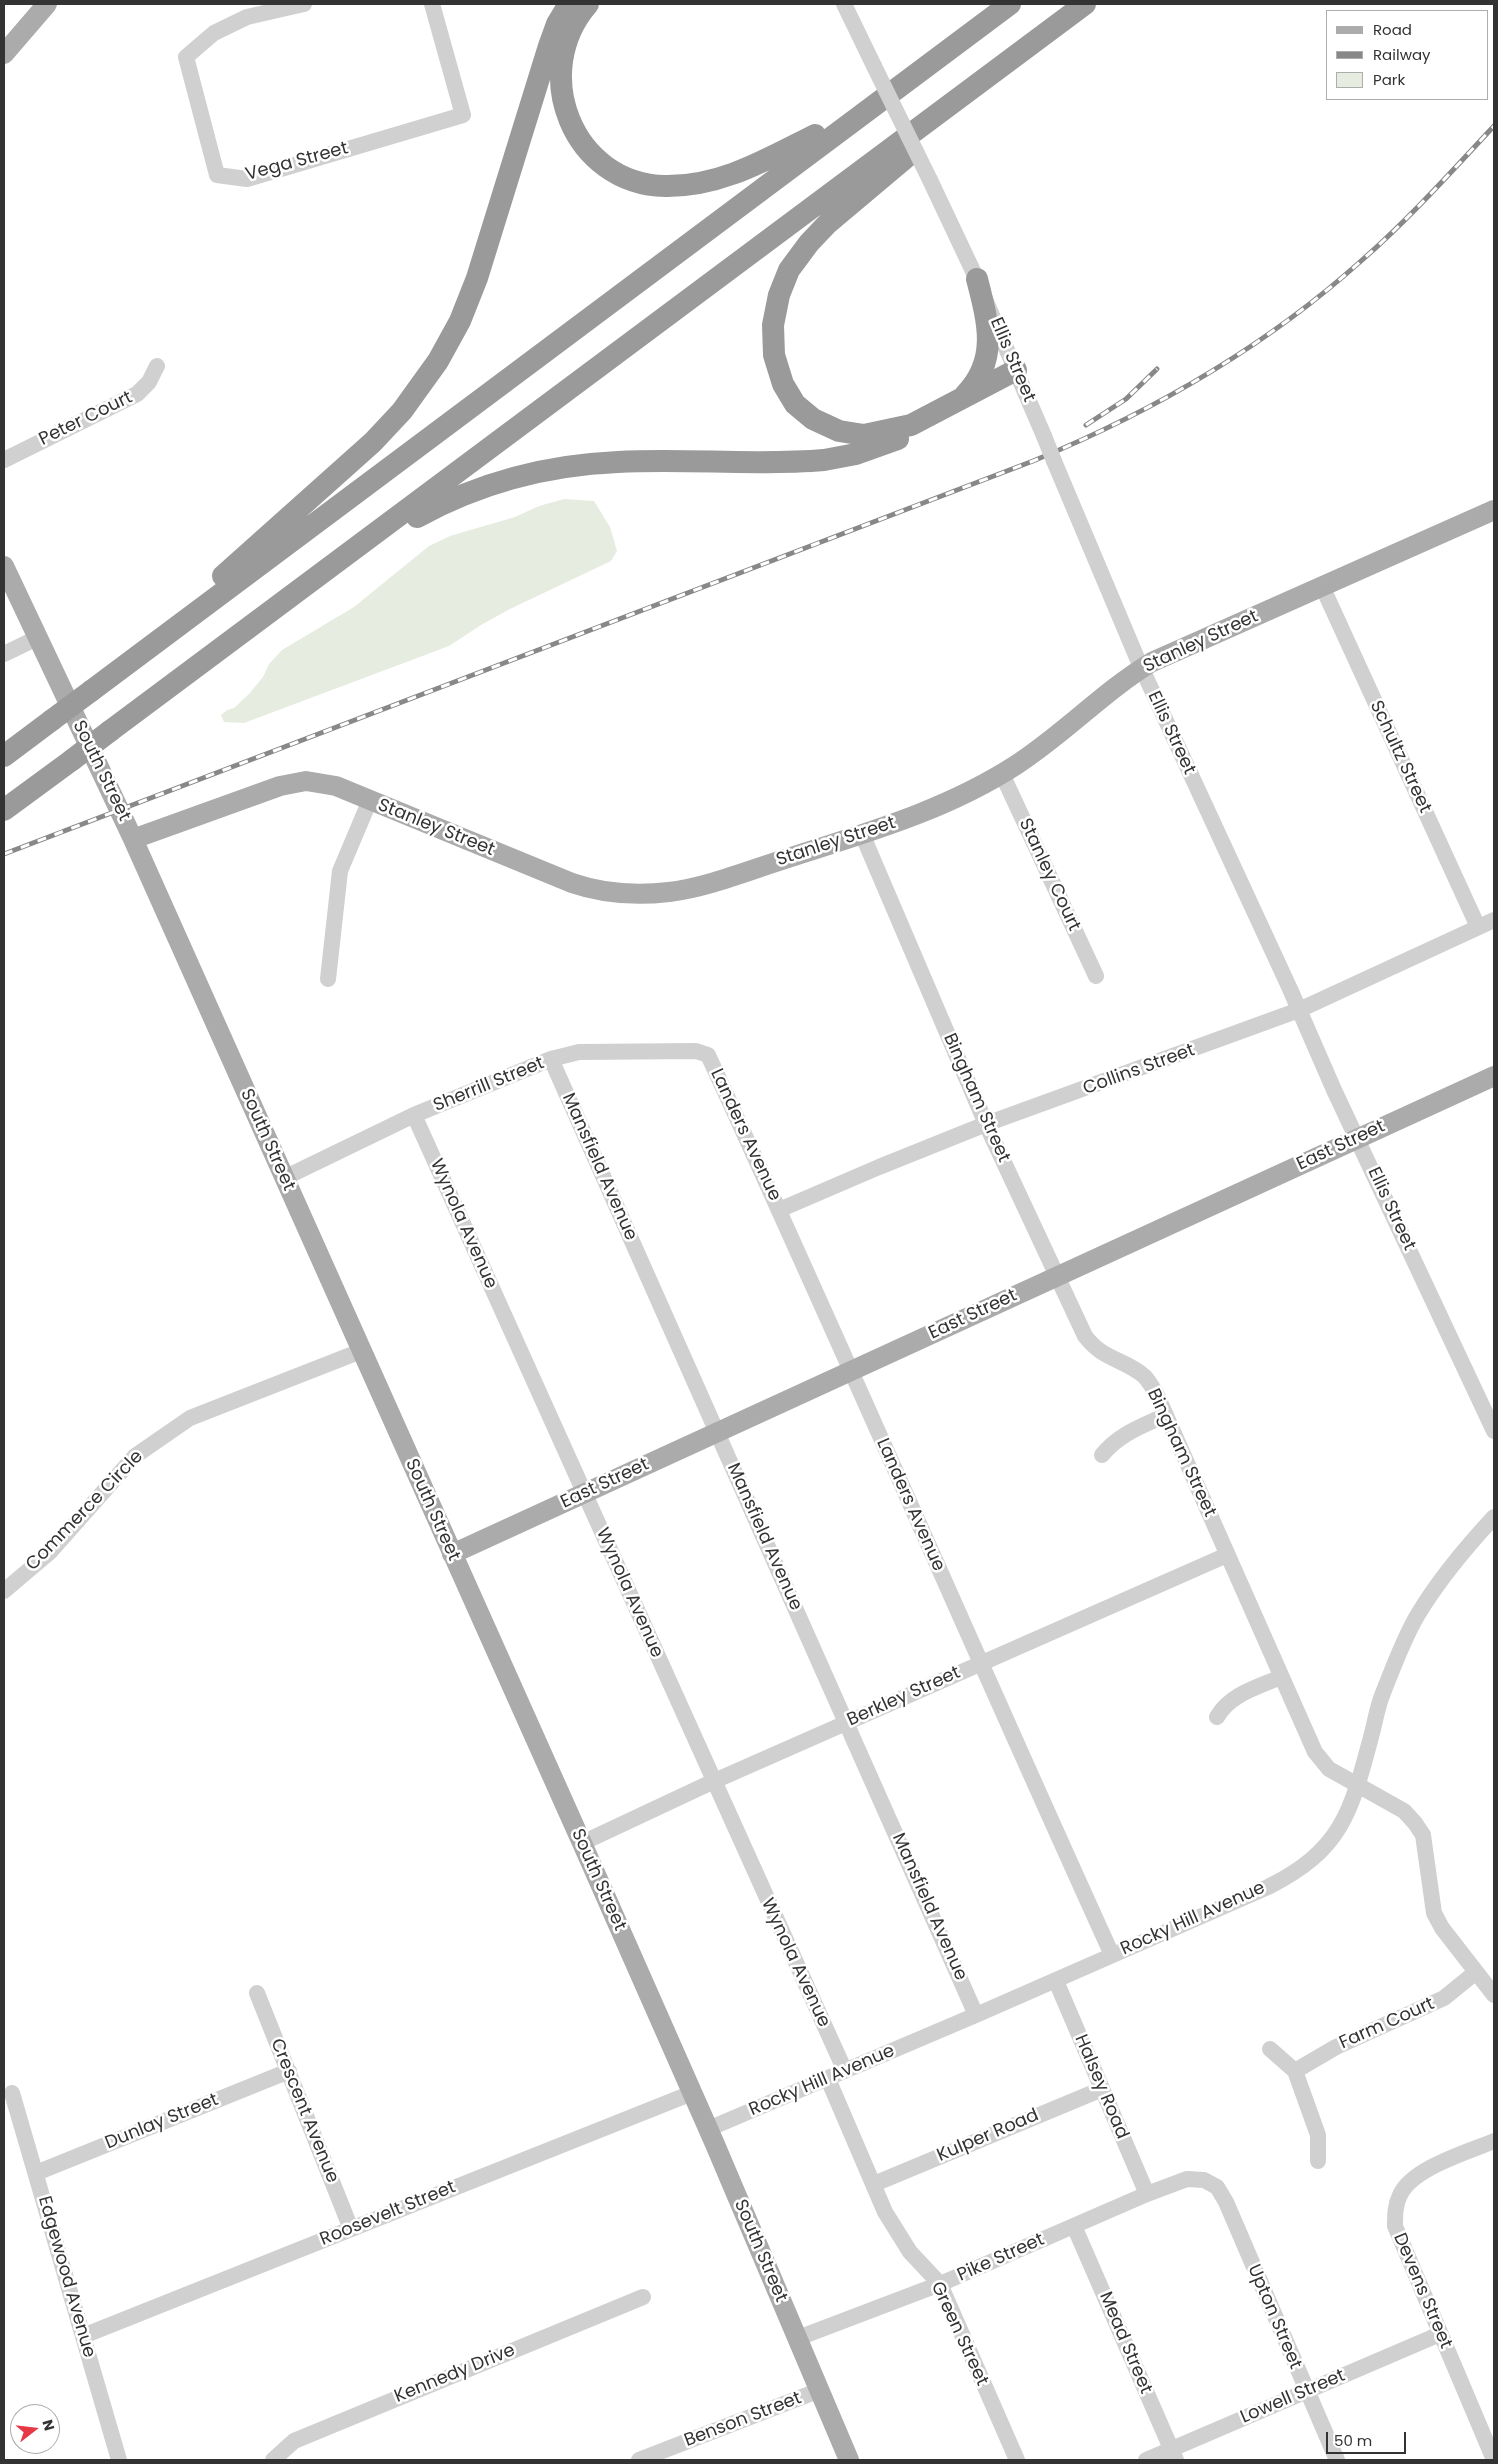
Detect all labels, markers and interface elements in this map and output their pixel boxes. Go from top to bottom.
legend [1326,10,1488,100]
text: Road [1373,19,1412,40]
text: Railway [1373,44,1431,65]
text: Park [1373,69,1405,90]
street label: Vega Street [243,138,351,186]
street label: Ellis Street [985,315,1039,405]
street label: Peter Court [36,387,136,451]
street label: Stanley Street [1140,606,1262,678]
street label: Ellis Street [1142,688,1200,778]
street label: Schultz Street [1365,698,1435,816]
street label: South Street [67,717,135,825]
street label: Stanley Street [374,795,498,861]
street label: Stanley Street [774,813,898,871]
street label: Stanley Court [1014,815,1084,935]
street label: Bingham Street [938,1030,1014,1166]
street label: Collins Street [1080,1040,1198,1100]
street label: Sherrill Street [430,1053,548,1117]
street label: Landers Avenue [705,1065,785,1205]
street label: South Street [235,1086,299,1194]
street label: Mansfield Avenue [557,1090,641,1244]
street label: East Street [1293,1116,1389,1176]
street label: Wynola Avenue [425,1156,501,1292]
street label: Ellis Street [1362,1164,1420,1254]
street label: East Street [925,1285,1021,1345]
street label: Bingham Street [1142,1385,1220,1521]
street label: Landers Avenue [871,1435,949,1575]
street label: Commerce Circle [22,1446,148,1576]
street label: East Street [557,1454,653,1514]
street label: South Street [400,1456,464,1564]
street label: Mansfield Avenue [722,1460,806,1614]
street label: Wynola Avenue [591,1525,667,1661]
street label: Berkley Street [844,1662,964,1732]
street label: South Street [566,1826,630,1934]
street label: Mansfield Avenue [887,1830,971,1984]
street label: Rocky Hill Avenue [1117,1877,1269,1961]
street label: Wynola Avenue [756,1895,834,2031]
street label: Farm Court [1336,1993,1438,2055]
street label: Halsey Road [1069,2032,1133,2142]
street label: Crescent Avenue [265,2036,343,2186]
street label: Rocky Hill Avenue [746,2041,898,2121]
street label: Dunlay Street [102,2090,222,2154]
street label: Kulper Road [934,2105,1042,2167]
street label: Roosevelt Street [317,2177,459,2251]
street label: Edgewood Avenue [33,2194,99,2360]
street label: South Street [729,2197,791,2305]
street label: Pike Street [954,2229,1048,2287]
street label: Devens Street [1388,2230,1456,2352]
street label: Upton Street [1242,2261,1306,2373]
street label: Green Street [926,2279,992,2389]
street label: Mead Street [1094,2289,1156,2397]
street label: Kennedy Drive [391,2340,519,2408]
street label: Lowell Street [1237,2365,1349,2429]
street label: Benson Street [681,2388,805,2452]
north arrow [10,2404,60,2454]
text: N [37,2417,60,2433]
scale bar [1328,2422,1408,2454]
text: 50 m [1334,2430,1372,2451]

